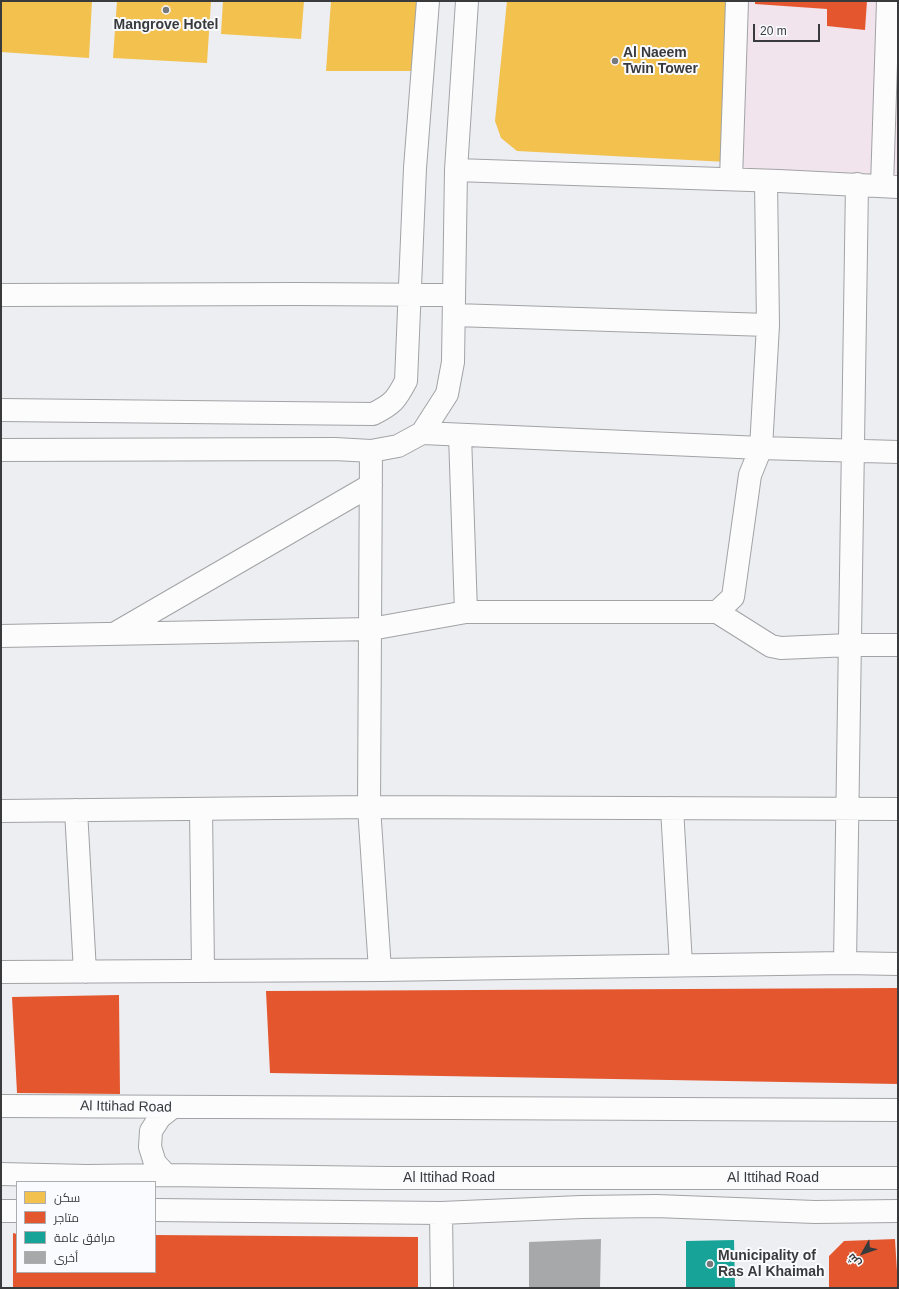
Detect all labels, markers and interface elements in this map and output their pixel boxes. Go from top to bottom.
marker: Mangrove Hotel [161,5,171,15]
scale bar [755,16,822,42]
place label: Mangrove Hotel [113,17,219,33]
text: 20 m [760,24,787,38]
place label: Al Naeem Twin Tower [623,45,698,78]
marker: Al Naeem Twin Tower [610,56,620,66]
street label: Al Ittihad Road [80,1098,172,1116]
street label: Al Ittihad Road [403,1170,495,1186]
street label: Al Ittihad Road [727,1170,819,1186]
legend [16,1181,156,1273]
text: سكن [54,1191,80,1205]
text: متاجر [54,1211,79,1225]
text: مرافق عامة [54,1231,115,1245]
north arrow [843,1233,883,1273]
place label: Municipality of Ras Al Khaimah [718,1248,825,1280]
text: أخرى [54,1251,78,1265]
text: ش [845,1251,863,1270]
marker: Municipality of Ras Al Khaimah [705,1259,715,1269]

